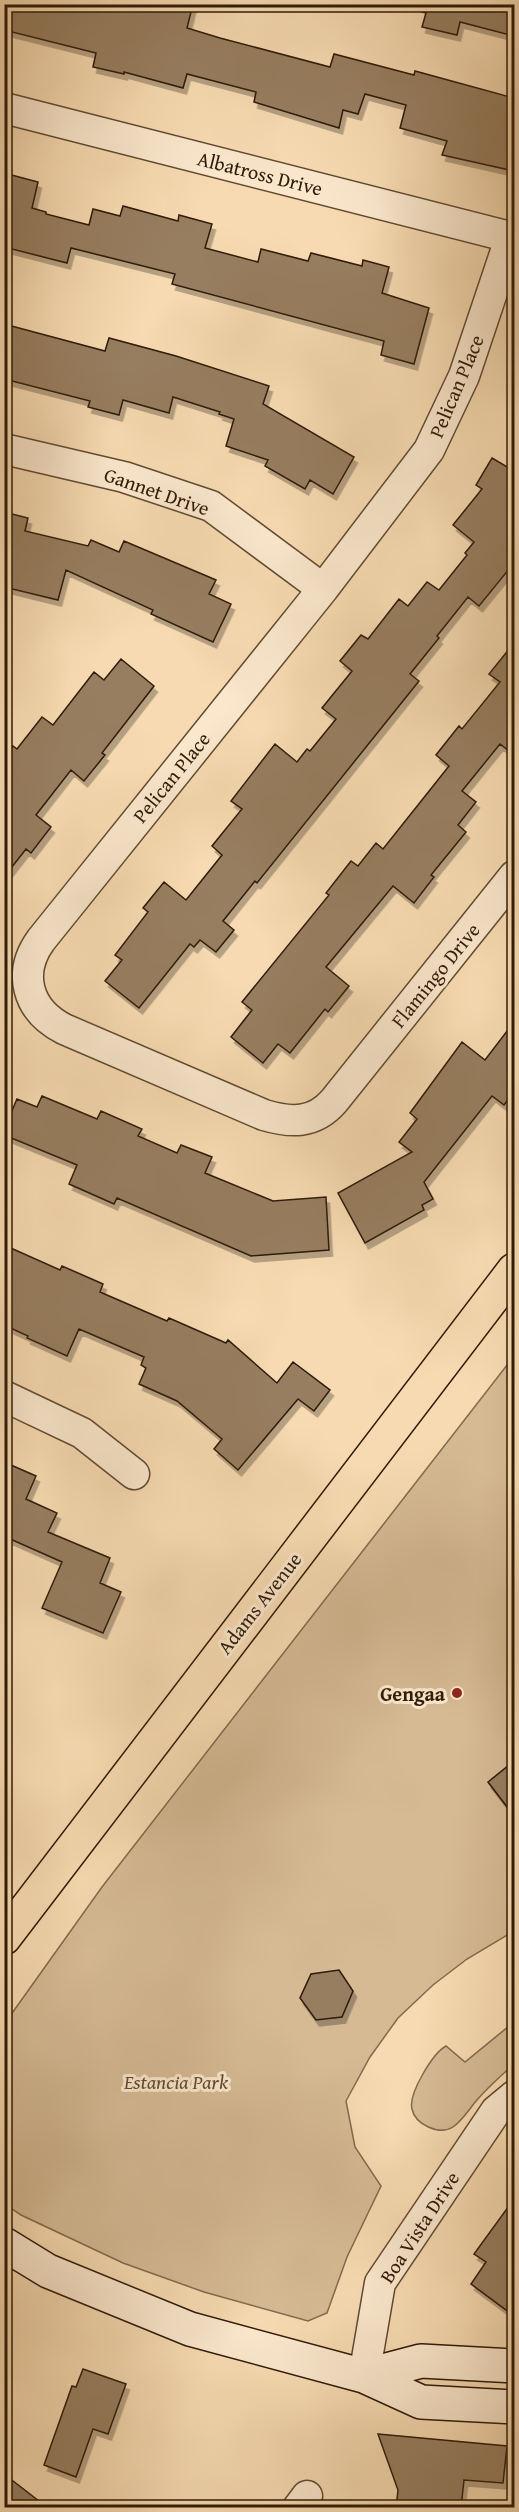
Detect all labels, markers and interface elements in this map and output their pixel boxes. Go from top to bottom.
street label: Albatross Drive [194,143,326,203]
street label: Pelican Place [421,330,491,442]
street label: Gannet Drive [101,459,213,523]
street label: Pelican Place [125,725,217,829]
street label: Flamingo Drive [384,916,486,1034]
street label: Adams Avenue [210,1546,308,1660]
place label: Gengaa [380,1679,446,1708]
marker: Gengaa [450,1686,464,1700]
park label: Estancia Park [123,2067,229,2096]
street label: Boa Vista Drive [372,2165,466,2289]

